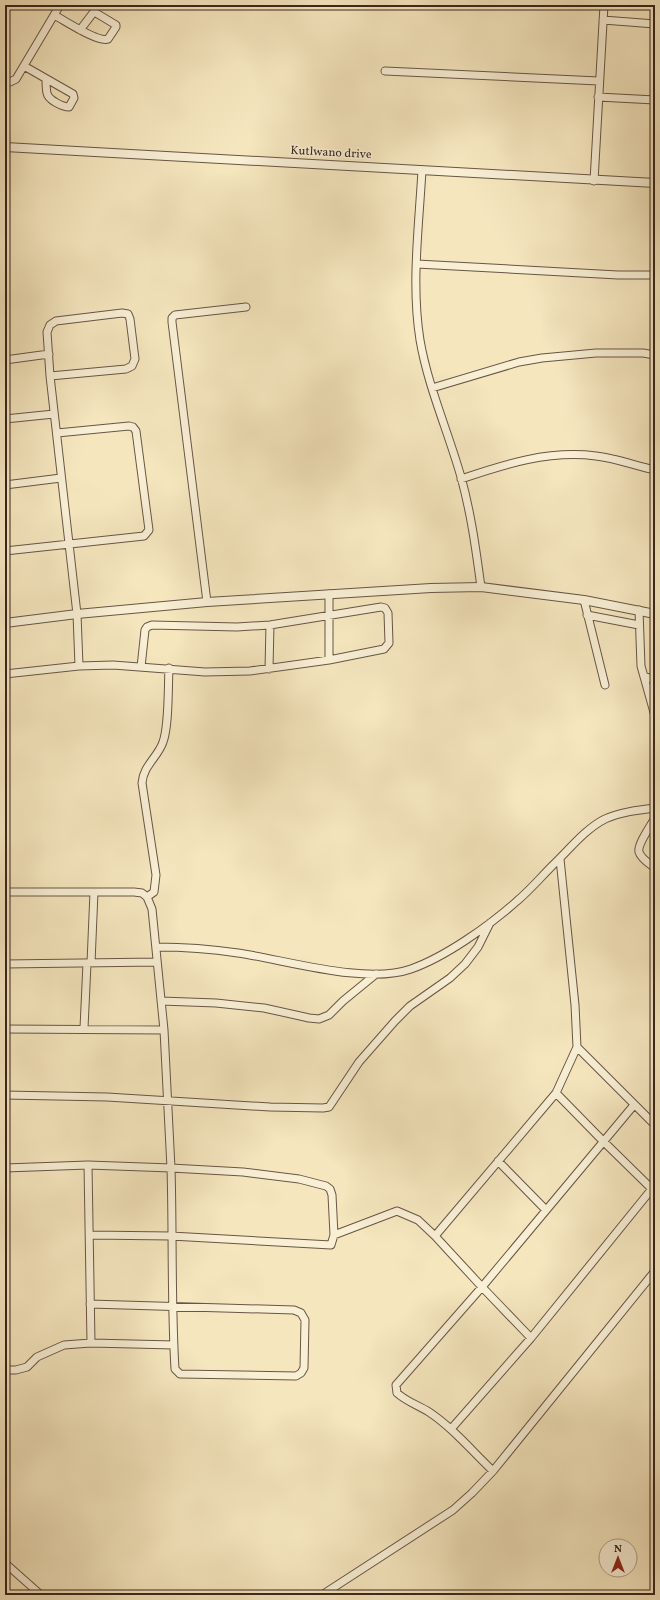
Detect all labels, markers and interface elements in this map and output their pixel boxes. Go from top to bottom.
street label: Kutlwano drive [290,143,372,163]
north arrow [598,1538,638,1578]
text: N [614,1542,622,1557]

